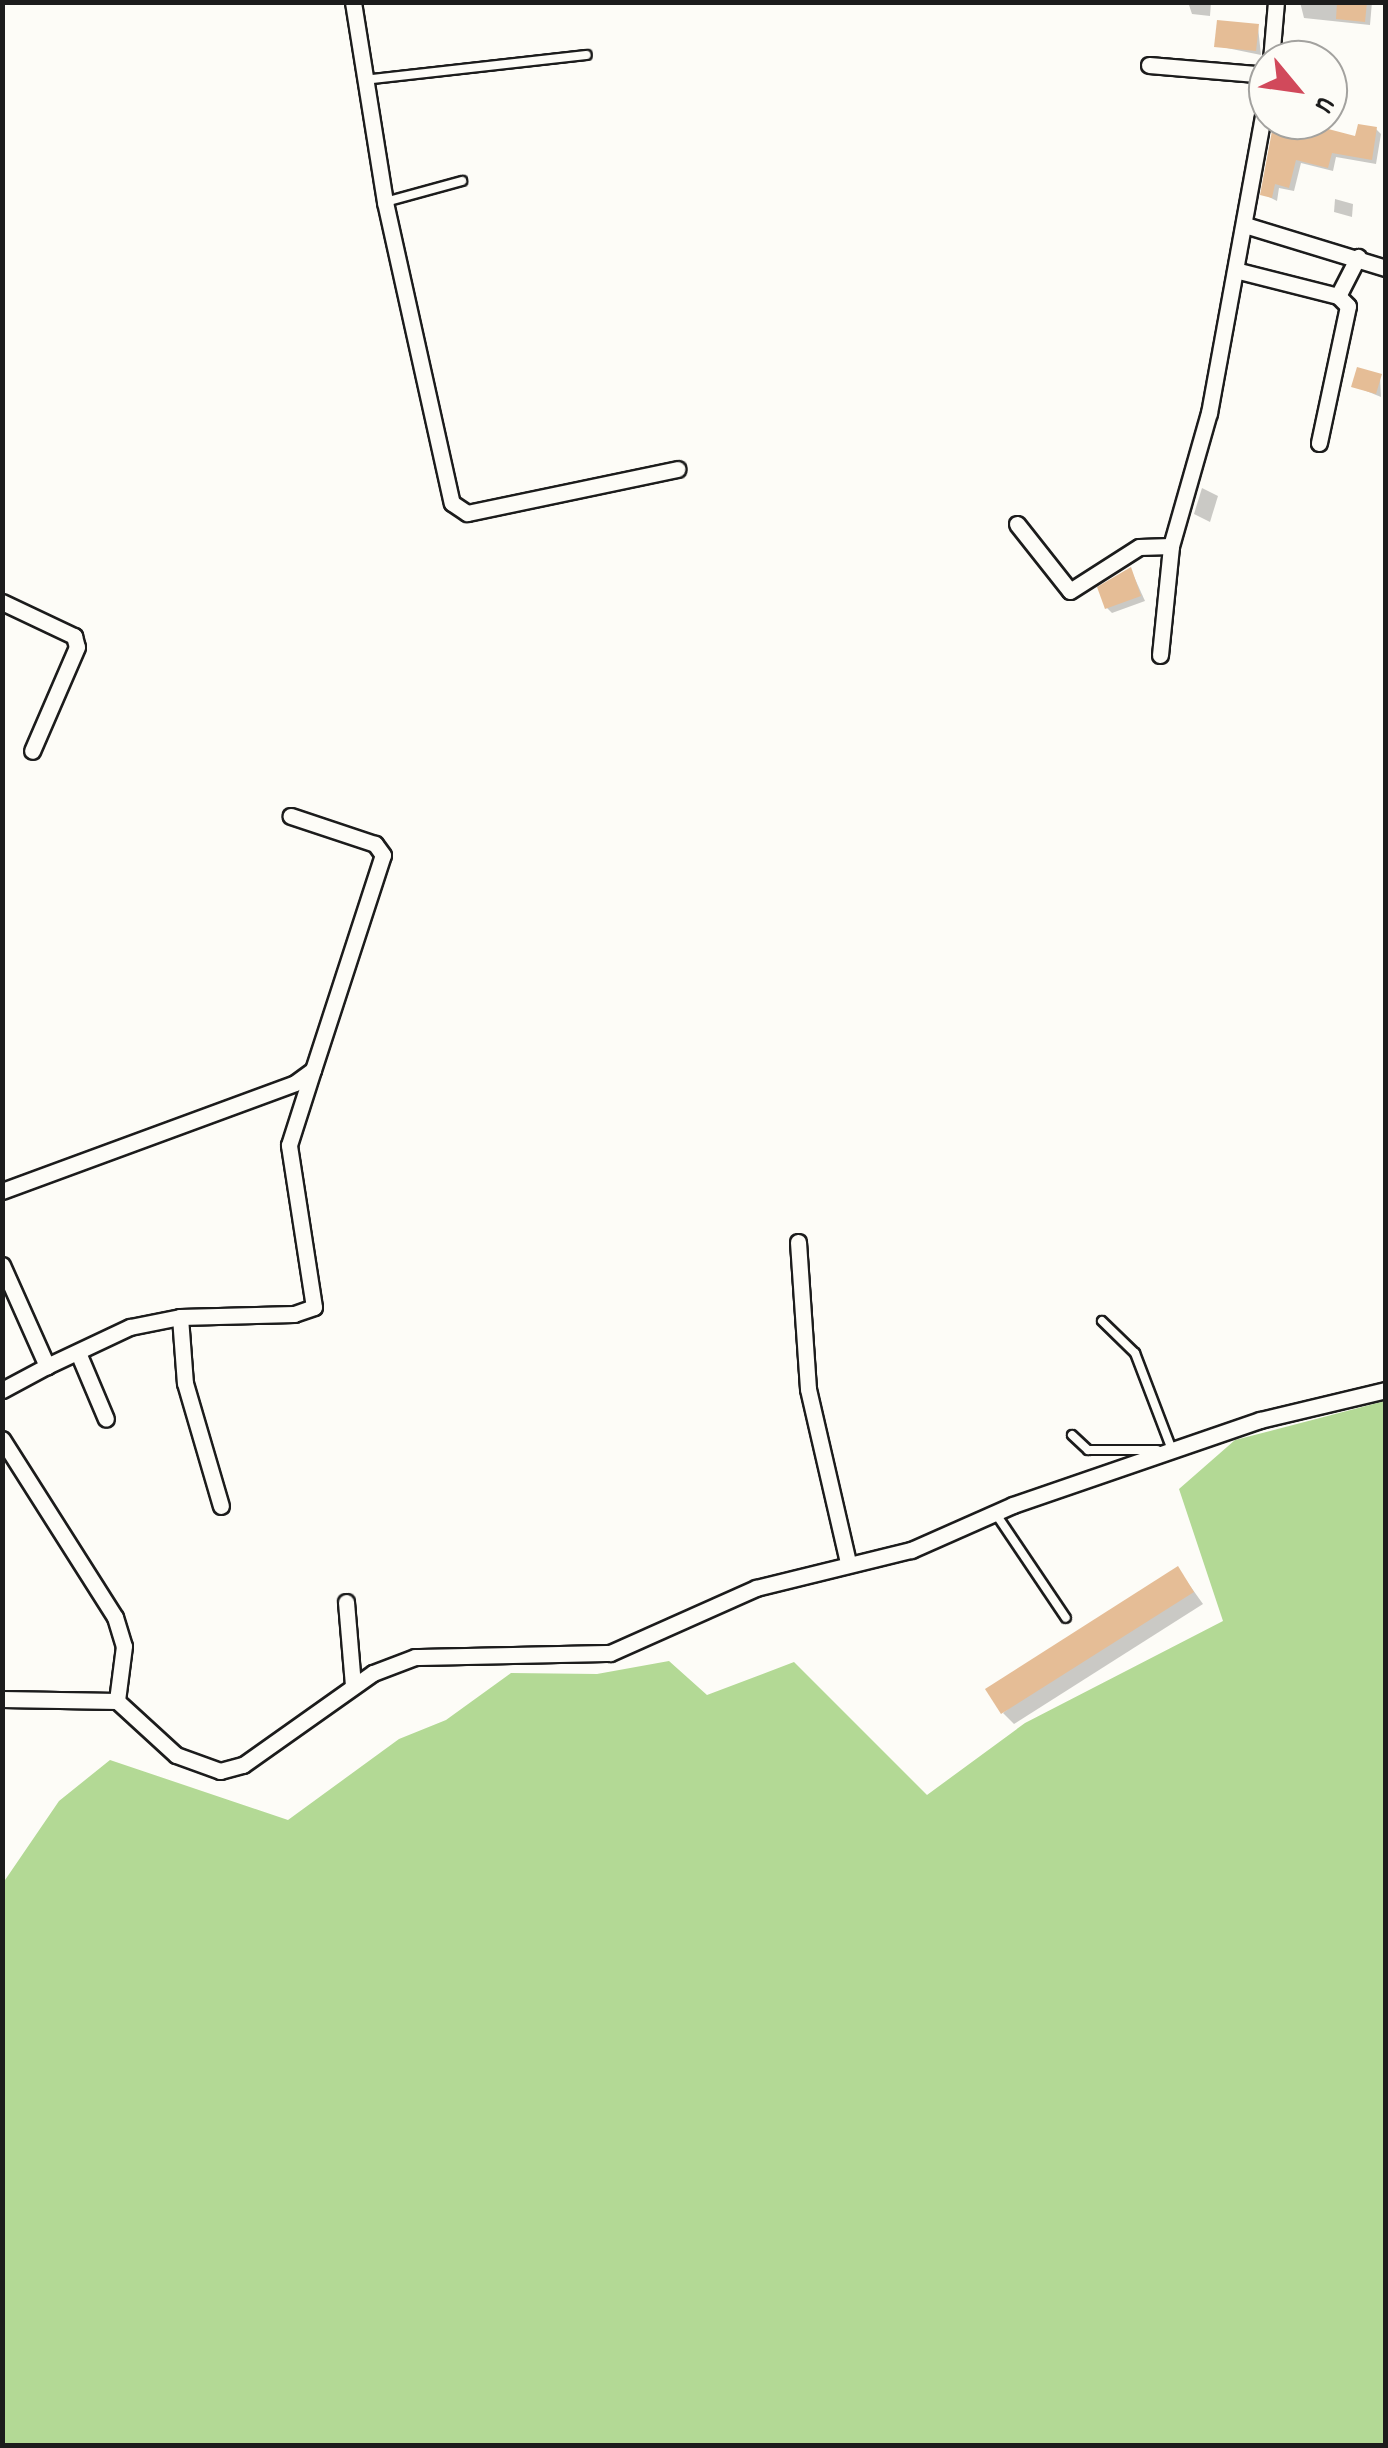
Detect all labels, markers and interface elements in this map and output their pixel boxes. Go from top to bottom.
north arrow [1248,40,1348,140]
text: U [1302,88,1343,119]

